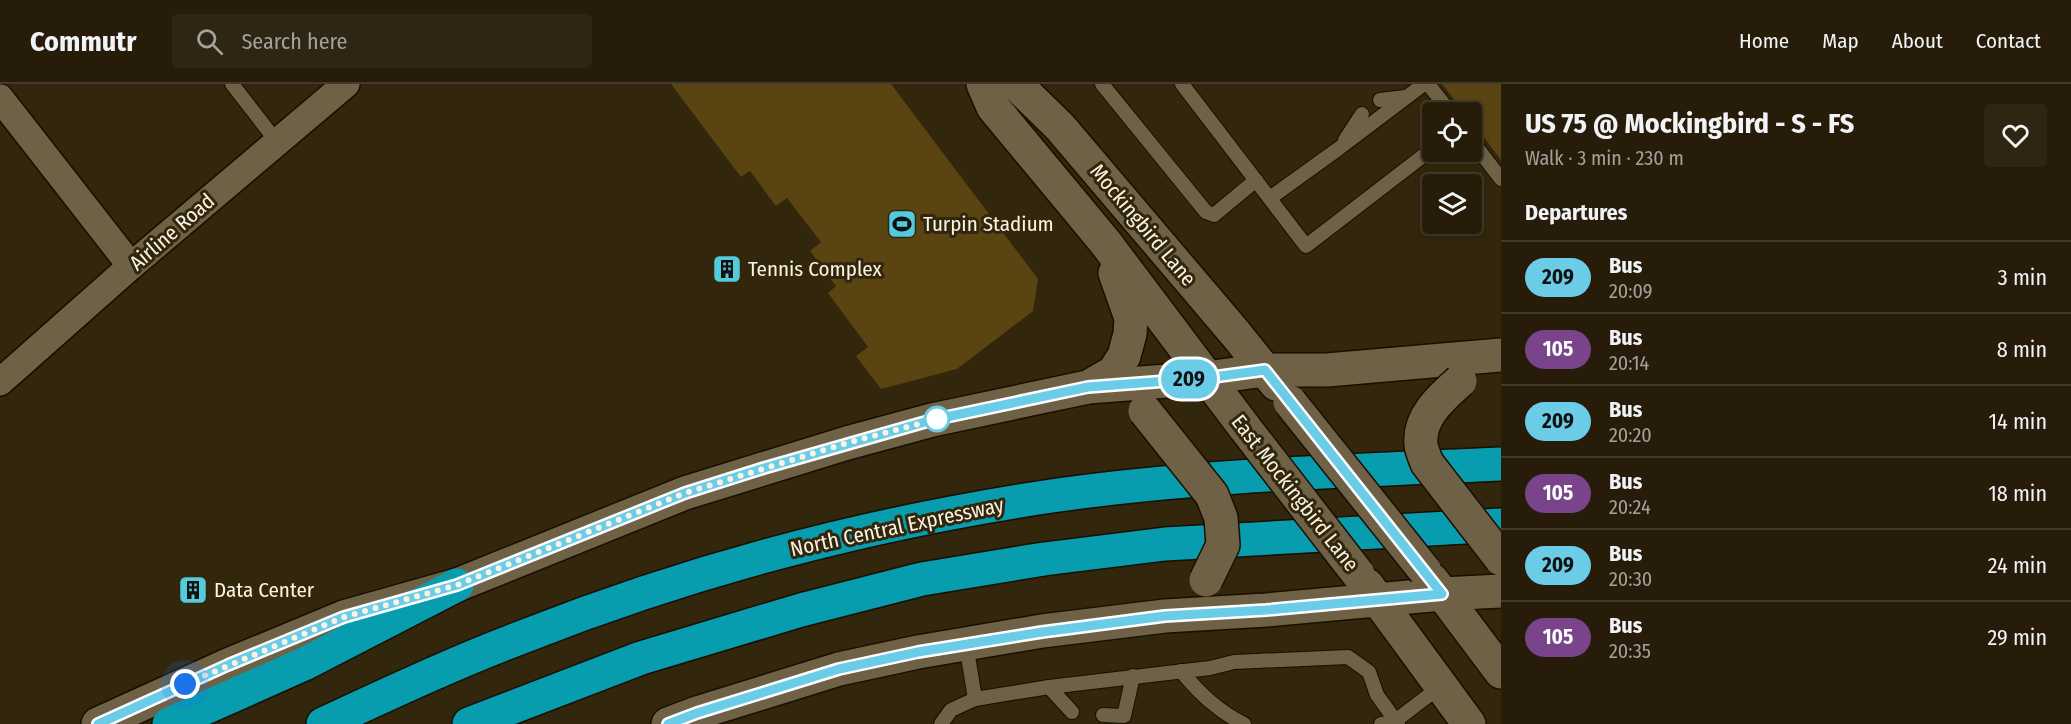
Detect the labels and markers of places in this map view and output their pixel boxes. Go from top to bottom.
sports icon: Turpin Stadium [886,208,918,240]
place label: Turpin Stadium [923,211,1054,237]
building icon: Tennis Complex [711,253,743,285]
place label: Tennis Complex [748,256,883,282]
unlabelled marker [924,406,950,432]
building icon: Data Center [177,574,209,606]
place label: Data Center [214,577,315,603]

